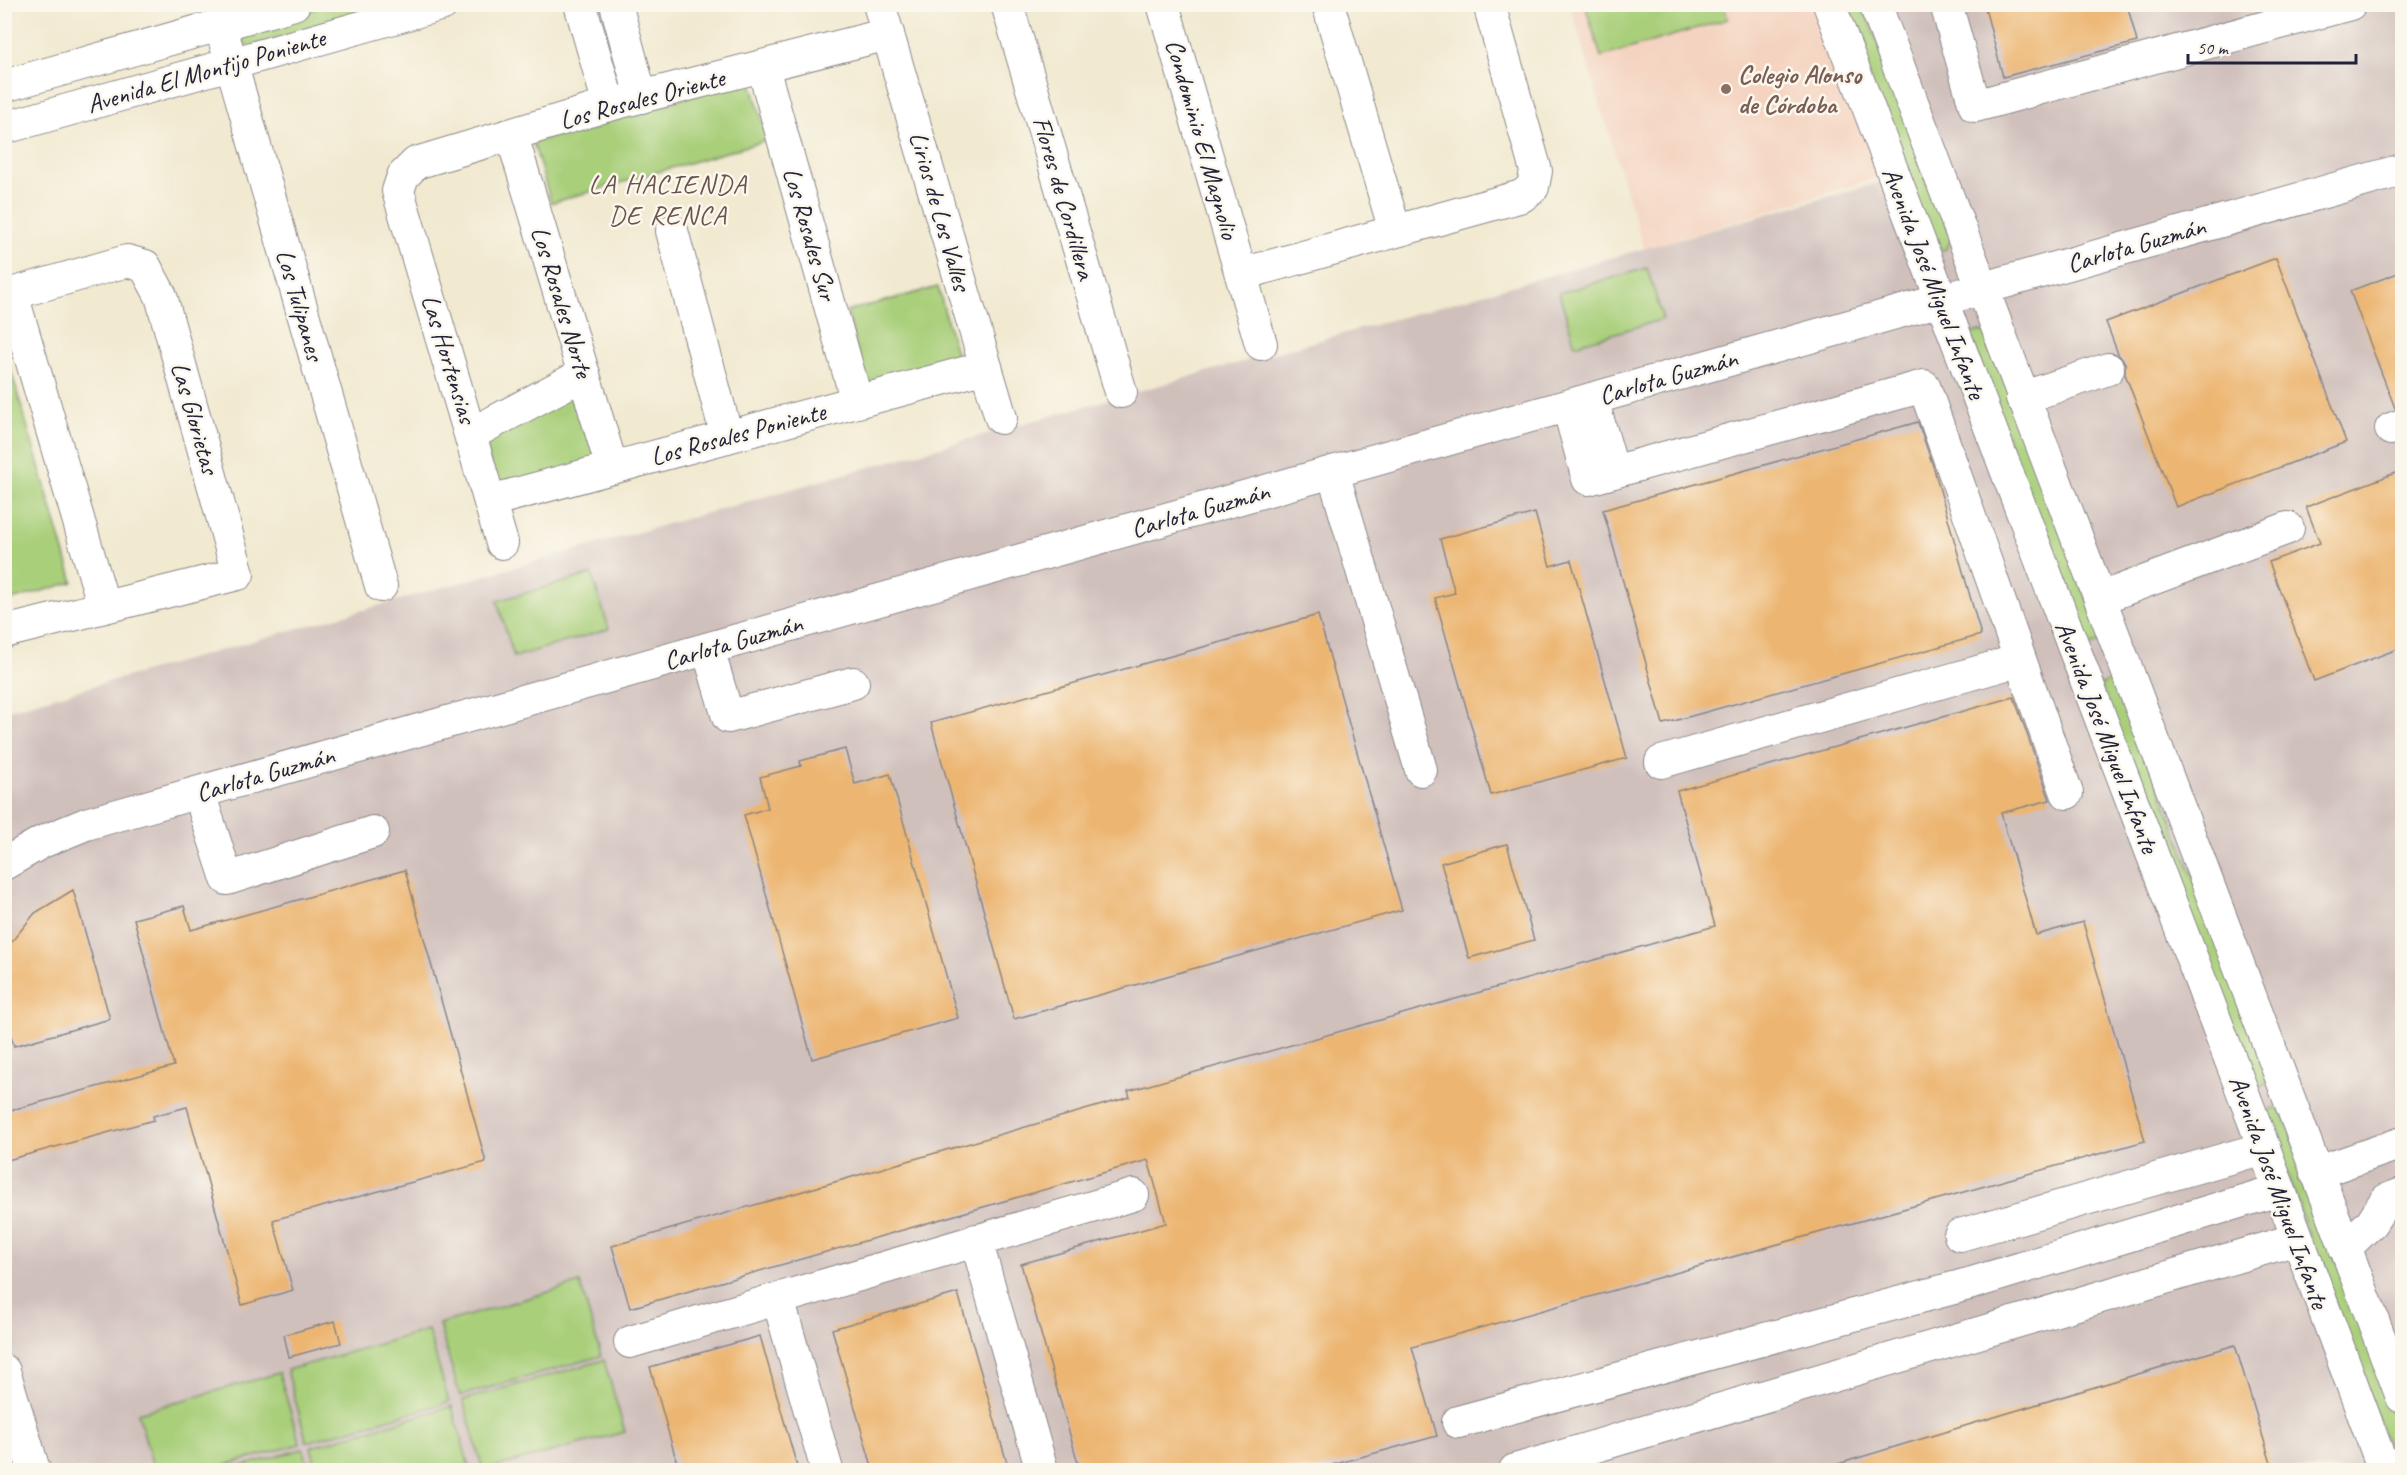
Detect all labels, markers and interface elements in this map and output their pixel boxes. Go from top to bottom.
street label: Avenida El Montijo Poniente [83,21,331,121]
scale bar [2188,27,2356,65]
street label: Condominio El Magnolio [1158,35,1247,244]
text: 50 m [2197,37,2230,59]
place label: Colegio Alonso de Córdoba [1738,58,1863,121]
street label: Los Rosales Oriente [556,60,731,137]
marker: Colegio Alonso de Córdoba [1719,82,1733,96]
street label: Flores de Cordillera [1025,113,1103,285]
street label: Lirios de Los Valles [902,128,979,296]
street label: Avenida José Miguel Infante [1875,162,1994,405]
street label: Los Rosales Sur [775,164,845,306]
district label: LA HACIENDA DE RENCA [588,167,748,232]
street label: Carlota Guzmán [2063,209,2210,280]
street label: Los Rosales Norte [523,222,601,383]
street label: Los Tulipanes [268,246,332,366]
street label: Las Hortensias [414,291,485,429]
street label: Carlota Guzmán [1595,341,1742,412]
street label: Las Glorietas [163,358,227,480]
street label: Los Rosales Poniente [647,394,830,473]
street label: Carlota Guzmán [1127,474,1274,545]
street label: Carlota Guzmán [660,606,807,677]
street label: Avenida José Miguel Infante [2048,616,2167,859]
street label: Carlota Guzmán [192,738,339,809]
street label: Avenida José Miguel Infante [2222,1071,2337,1314]

